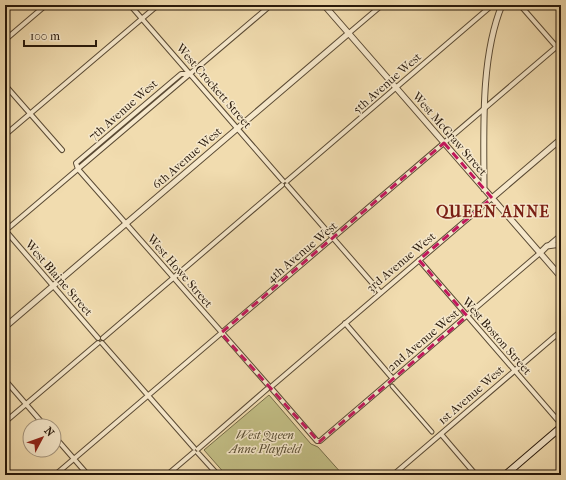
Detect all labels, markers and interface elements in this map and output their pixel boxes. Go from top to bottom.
scale bar [24,22,96,48]
text: 100 m [30,29,60,43]
street label: West Crockett Street [173,40,255,132]
street label: 5th Avenue West [350,49,424,116]
street label: 7th Avenue West [86,76,161,144]
street label: West McGraw Street [409,88,491,179]
street label: 6th Avenue West [150,124,225,192]
district label: QUEEN ANNE [436,202,550,221]
street label: 4th Avenue West [264,218,341,286]
street label: 3rd Avenue West [364,229,439,295]
street label: West Howe Street [144,231,216,311]
street label: West Blaine Street [22,237,96,319]
street label: West Boston Street [459,294,535,378]
street label: 2nd Avenue West [384,306,462,374]
street label: 1st Avenue West [435,362,507,427]
north arrow [22,418,62,458]
text: N [42,424,57,440]
park label: West Queen Anne Playfield [227,428,303,456]

